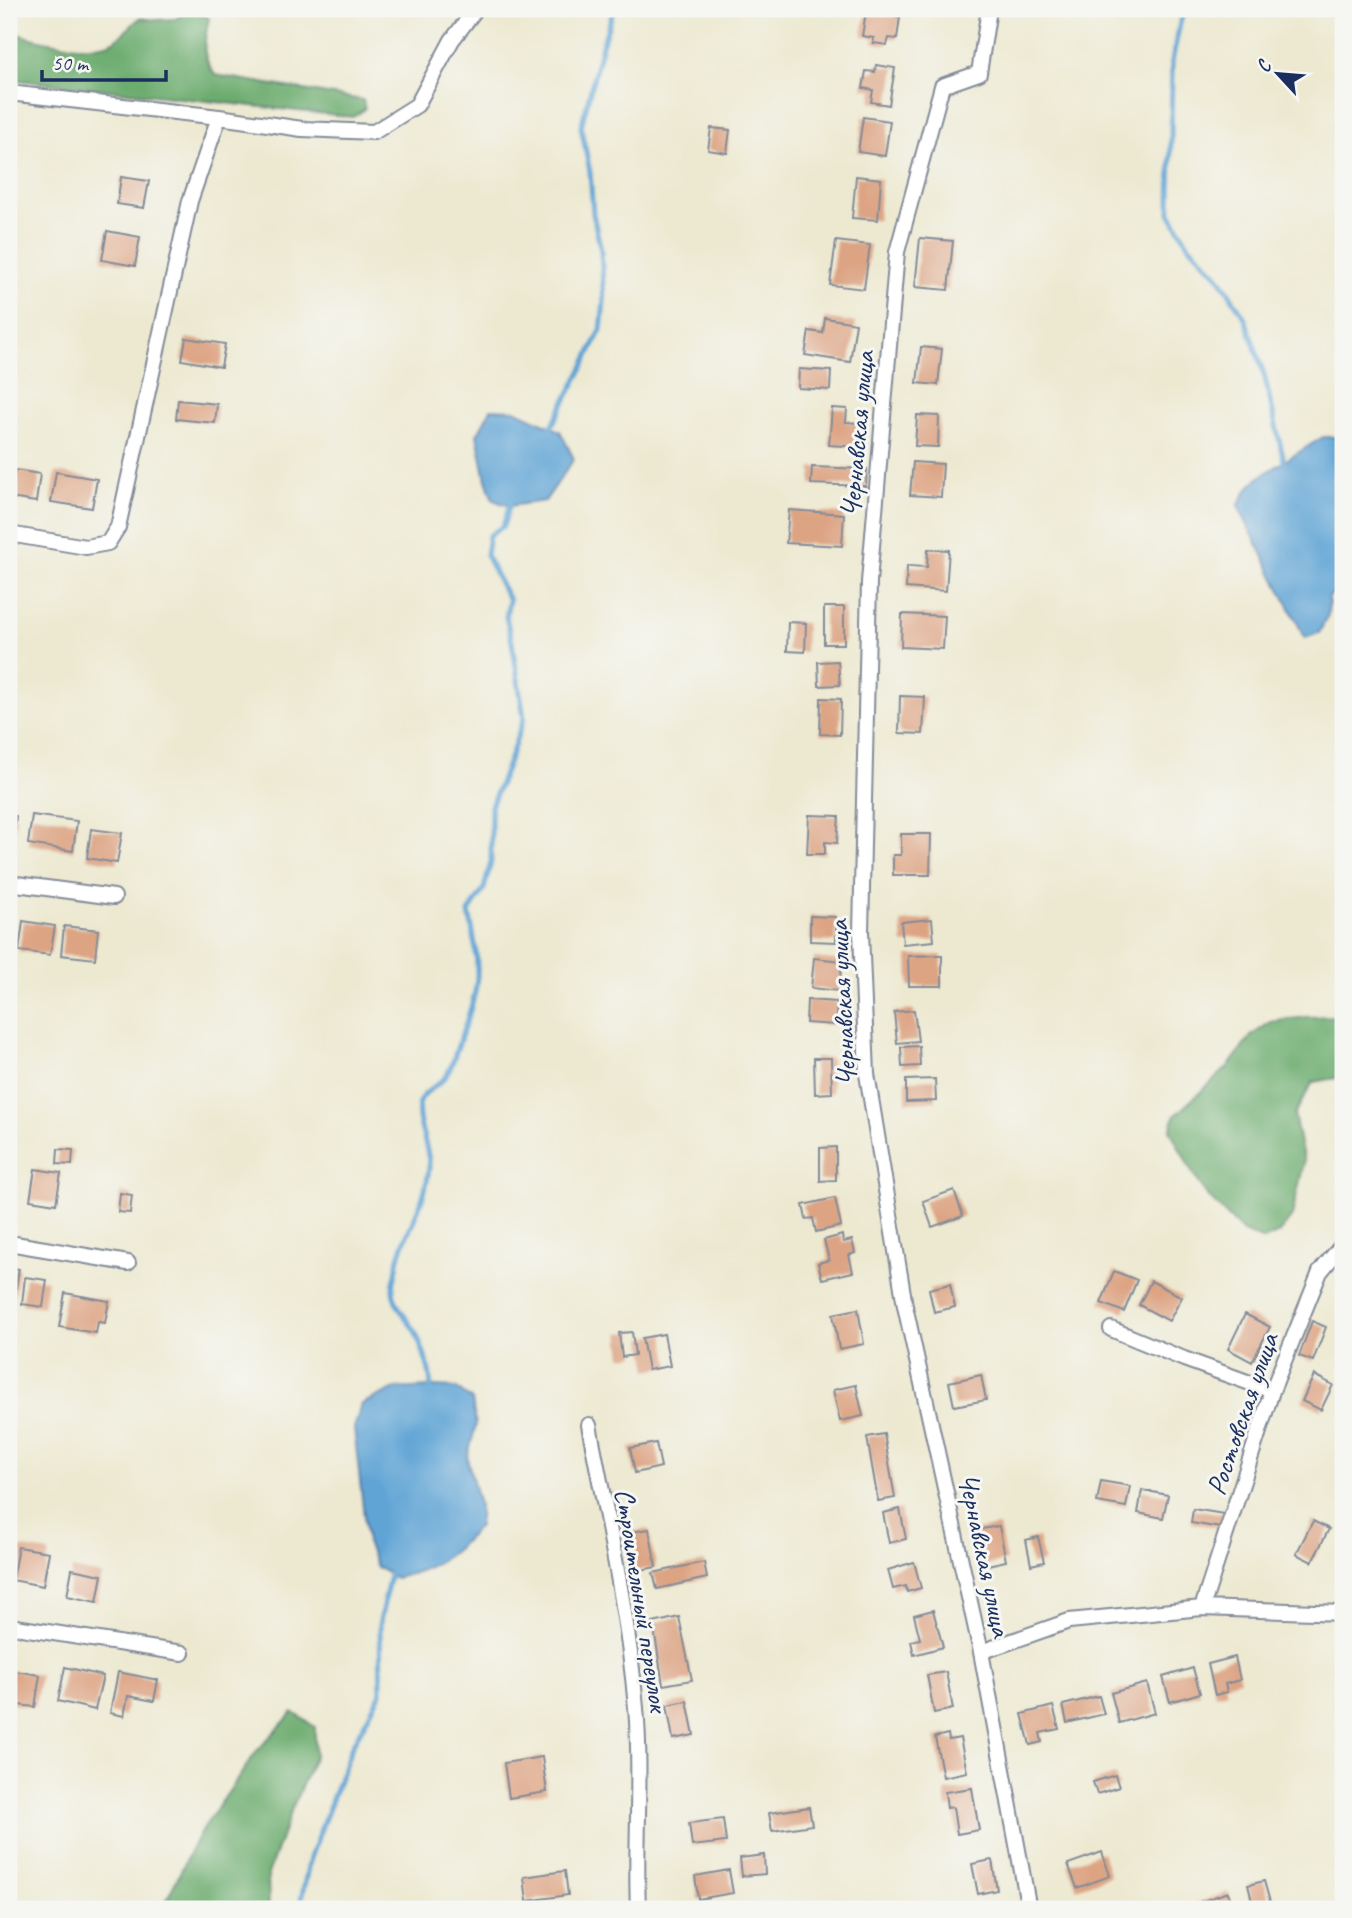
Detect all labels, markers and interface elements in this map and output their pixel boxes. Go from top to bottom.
scale bar [42,38,166,82]
north arrow [1244,38,1314,108]
text: 50 m [52,50,90,76]
text: С [1251,55,1278,76]
street label: Чернавская улица [832,348,882,518]
street label: Чернавская улица [820,917,864,1087]
street label: Ростовская улица [1198,1327,1287,1499]
street label: Чернавская улица [951,1470,1020,1642]
street label: Строительный переулок [607,1486,677,1717]

